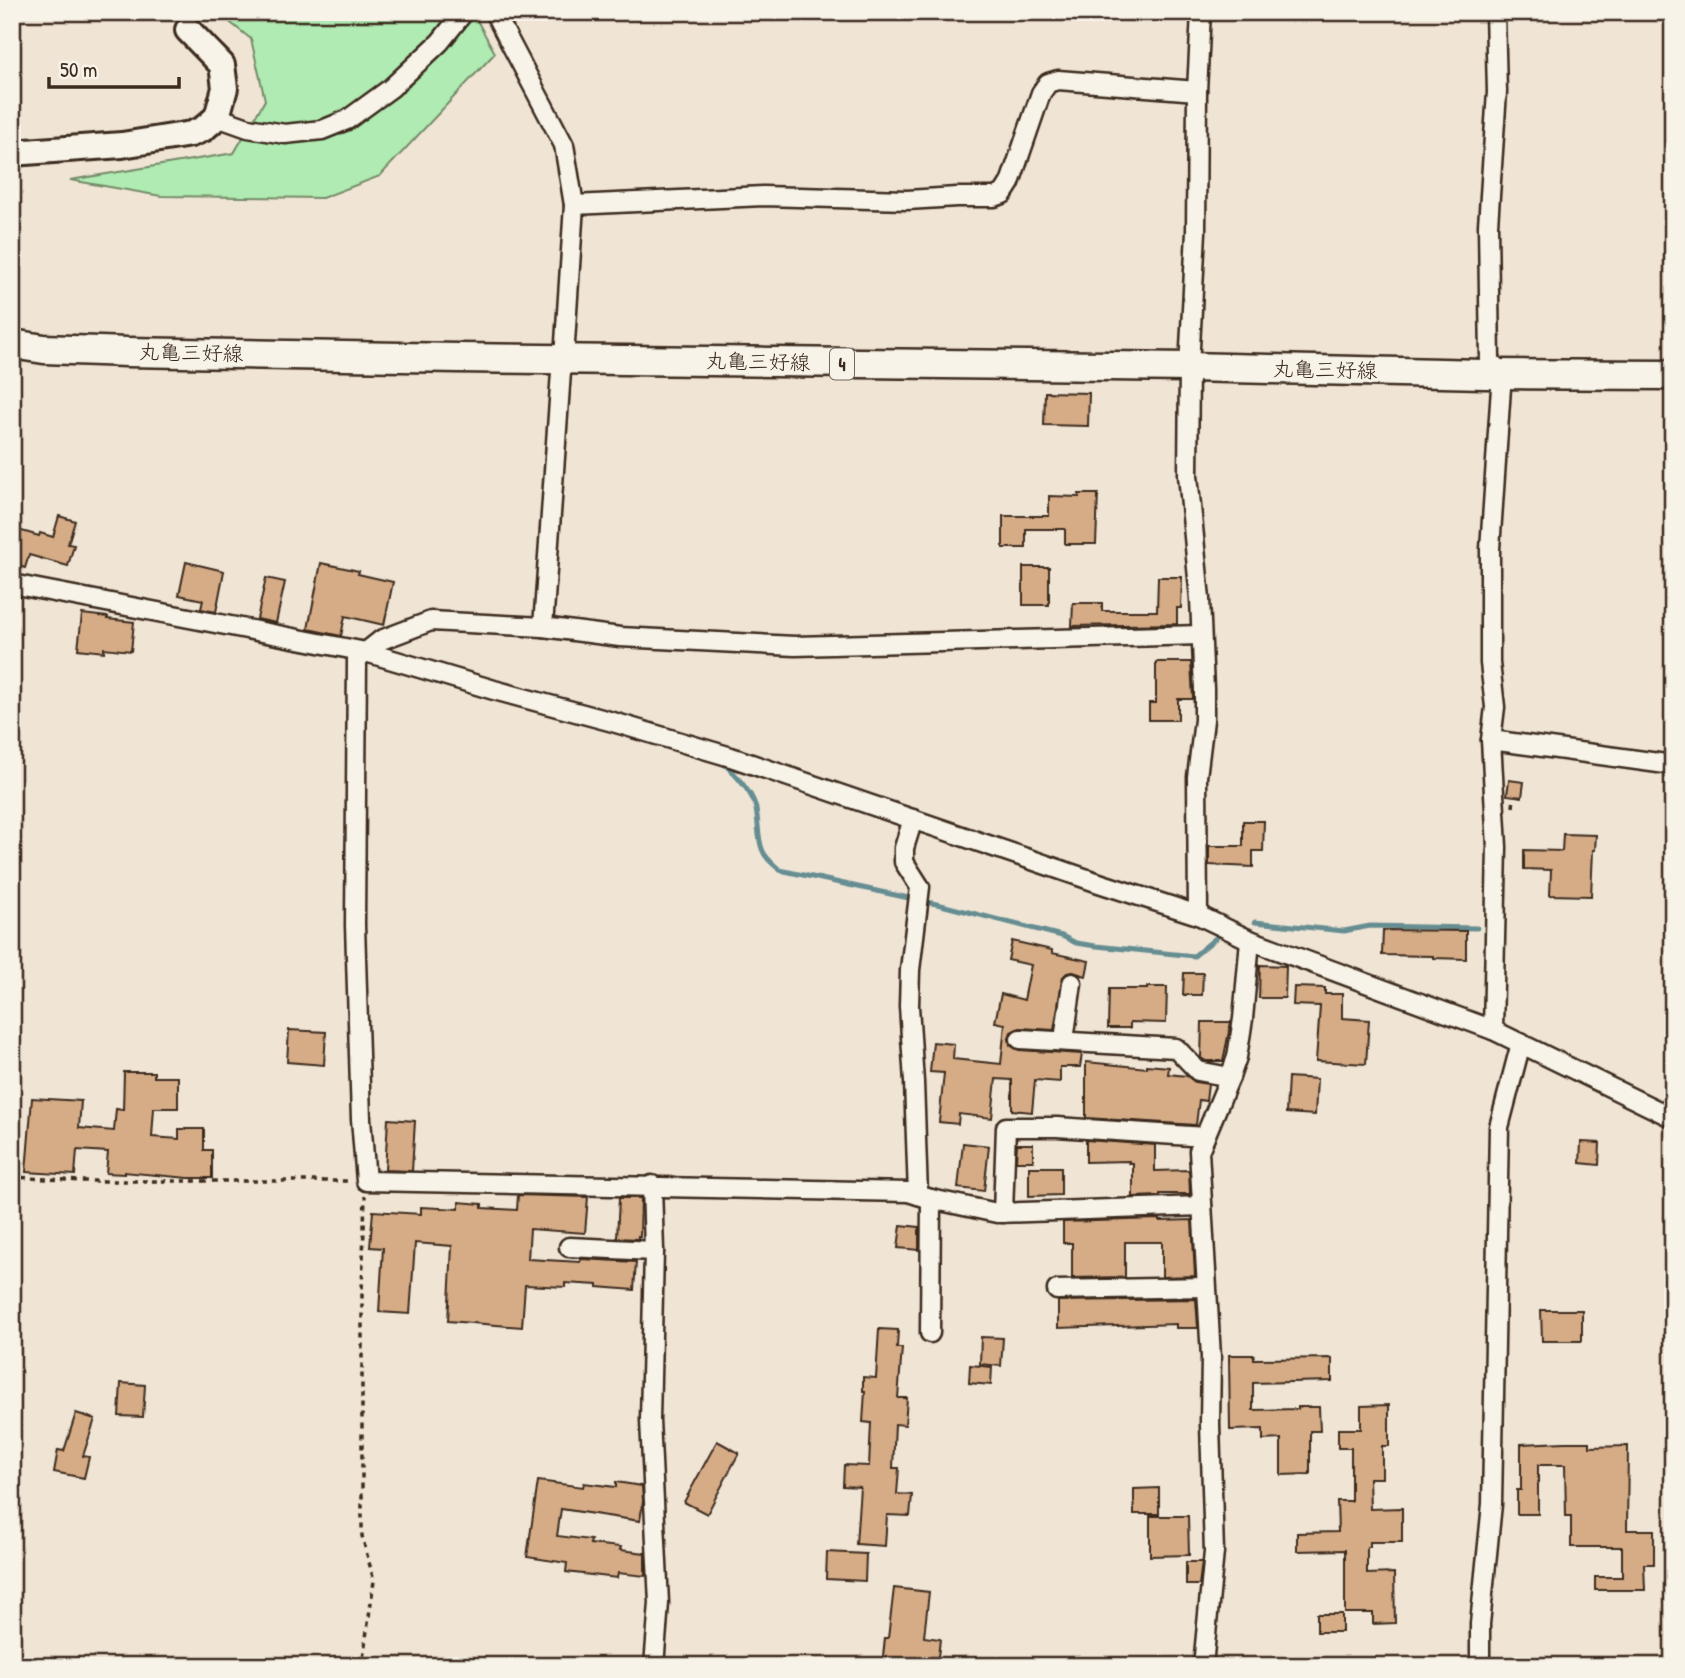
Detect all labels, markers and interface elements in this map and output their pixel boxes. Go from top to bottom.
scale bar [49,46,178,90]
text: 50 m [60,55,97,84]
street label: 丸亀三好線 [138,337,244,368]
street label: 丸亀三好線 [705,346,811,377]
road number: 4 [830,348,854,380]
street label: 丸亀三好線 [1272,354,1378,385]

